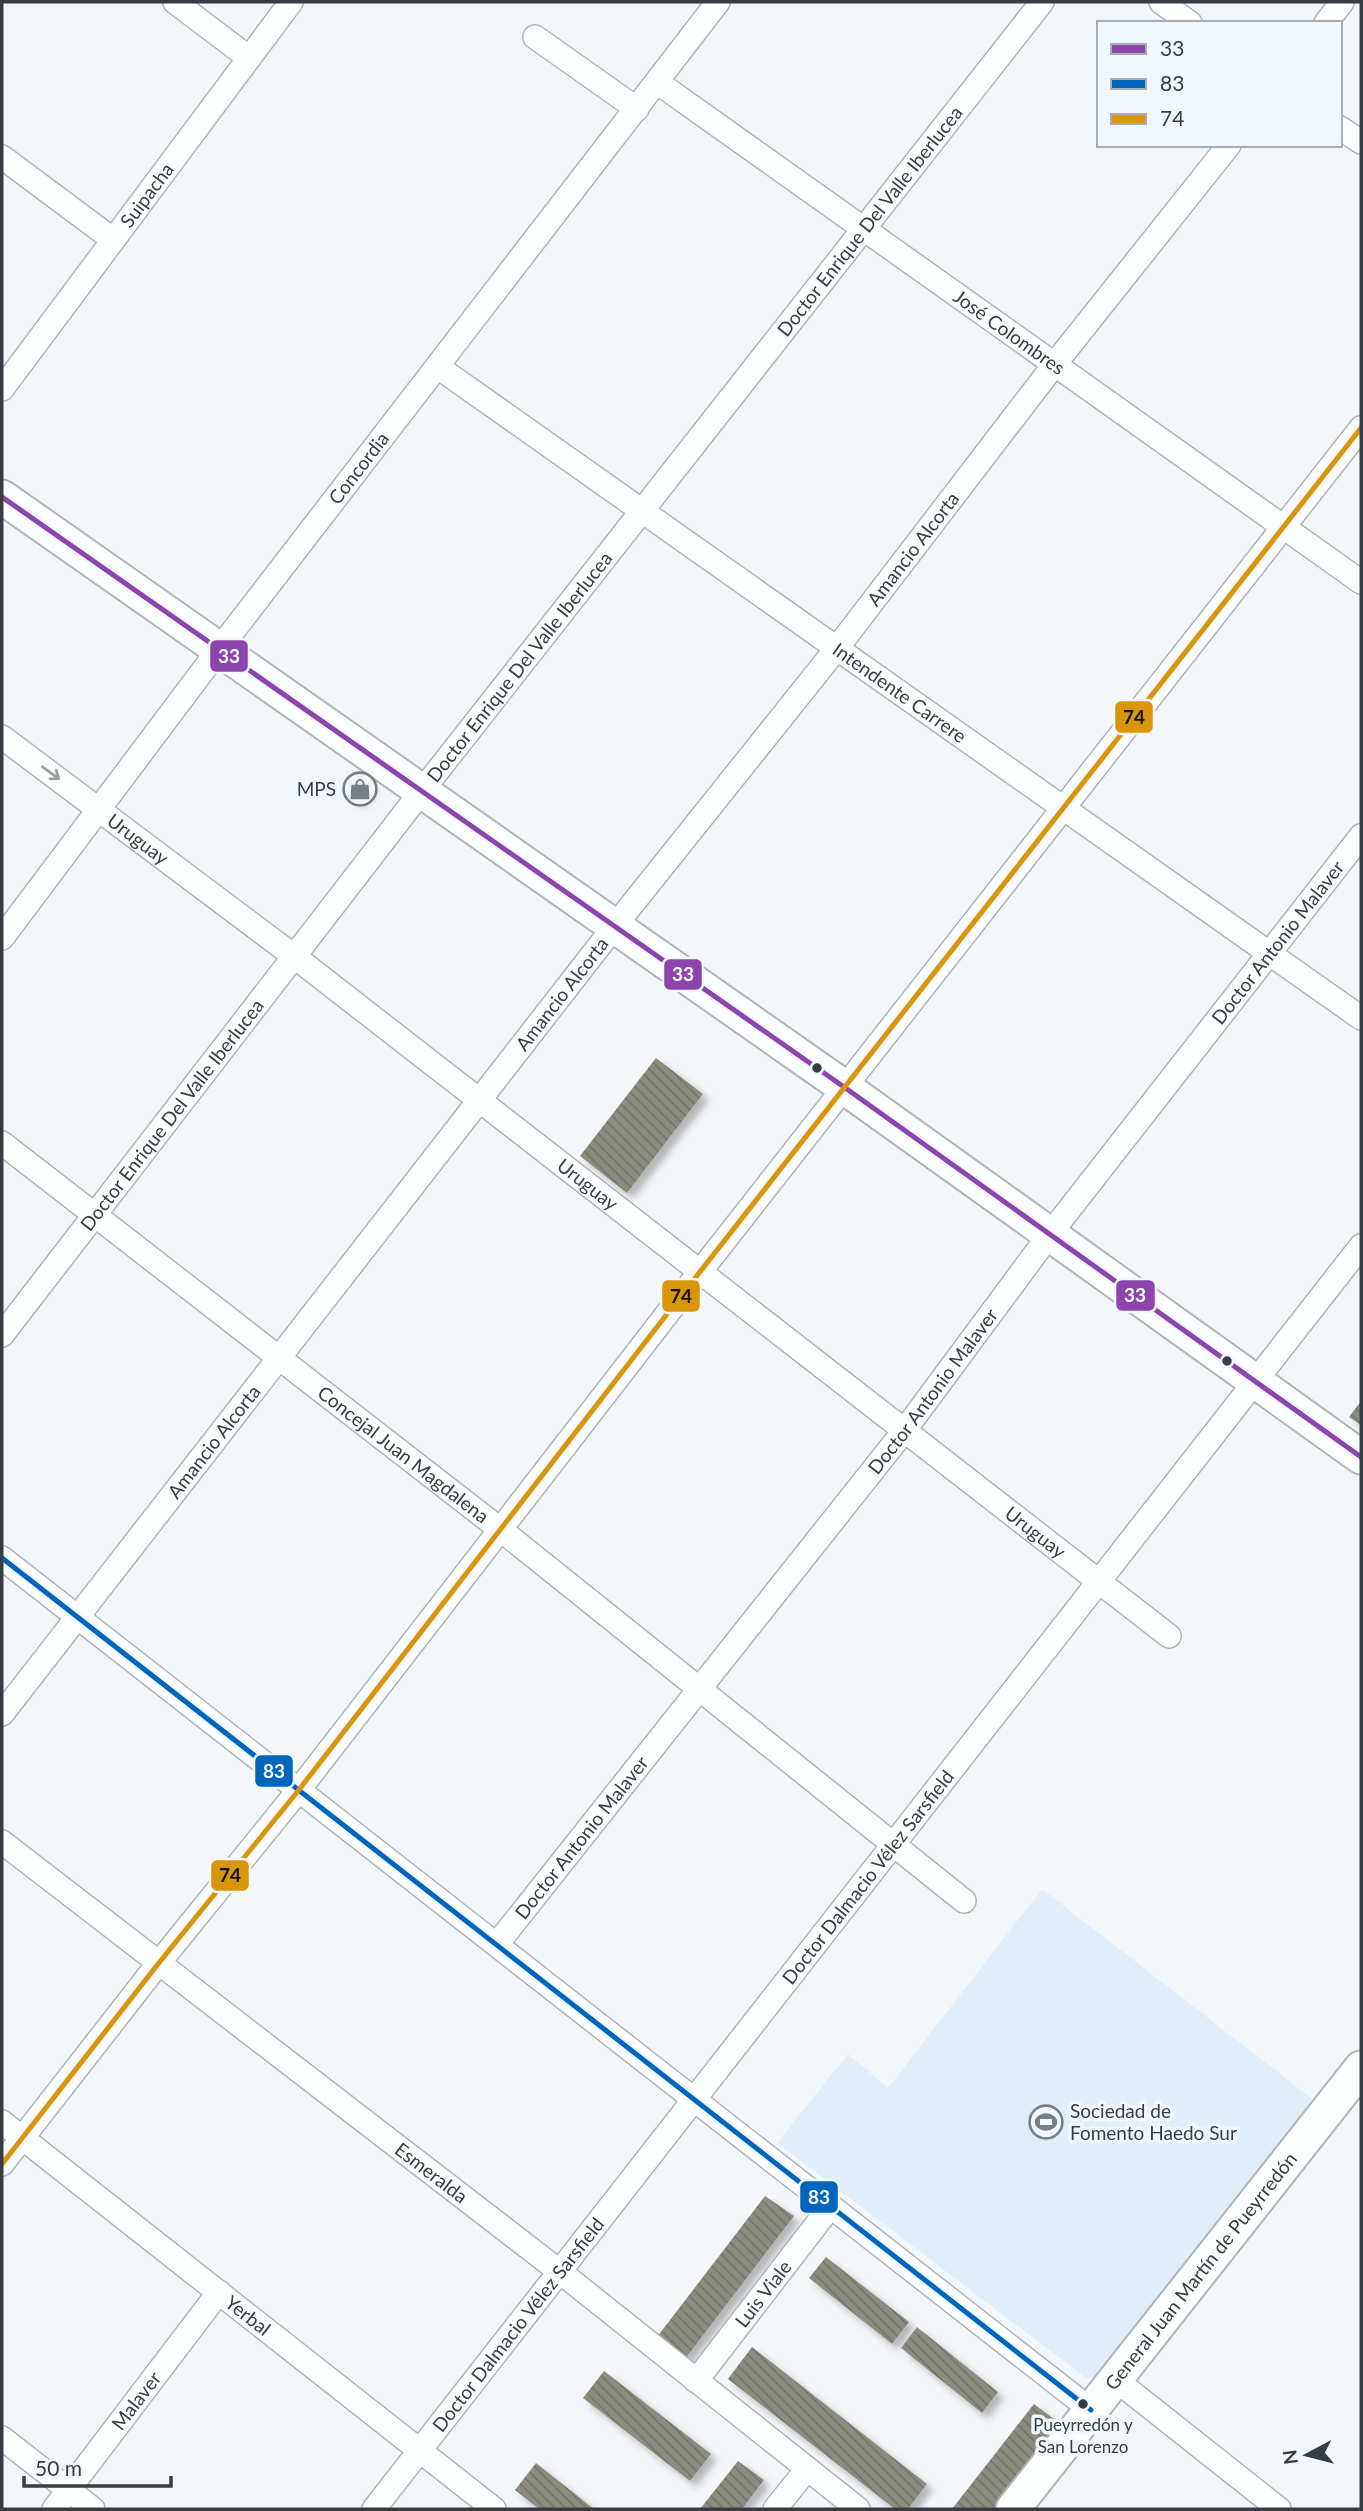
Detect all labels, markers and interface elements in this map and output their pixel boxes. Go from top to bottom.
legend [1097,21,1342,147]
text: 33 [1160,35,1184,60]
text: 83 [1160,70,1184,95]
street label: Doctor Enrique Del Valle Iberlucea [772,101,967,340]
text: 74 [1160,105,1184,130]
street label: Suipacha [115,158,178,232]
street label: José Colombres [949,284,1070,379]
street label: Concordia [323,427,393,508]
street label: Amancio Alcorta [862,487,964,610]
street label: Doctor Enrique Del Valle Iberlucea [421,547,616,786]
street label: Intendente Carrere [829,637,971,747]
line badge: 33 [209,639,249,673]
text: 33 [218,644,240,667]
line badge: 74 [1114,700,1154,734]
text: 74 [1123,705,1145,728]
one-way arrow [41,766,60,780]
shop icon: MPS [341,770,379,808]
place label: MPS [297,777,336,800]
street label: Uruguay [103,808,174,869]
street label: Doctor Antonio Malaver [1206,856,1348,1029]
street label: Amancio Alcorta [510,932,613,1055]
line badge: 33 [663,958,703,991]
text: 33 [672,962,694,985]
street label: Doctor Enrique Del Valle Iberlucea [75,994,268,1235]
unlabelled marker [810,1061,824,1075]
street label: Uruguay [553,1153,623,1215]
line badge: 74 [661,1279,701,1313]
line badge: 33 [1115,1279,1156,1312]
text: 33 [1124,1283,1146,1306]
text: 74 [670,1284,692,1307]
street label: Doctor Antonio Malaver [863,1303,1002,1478]
unlabelled marker [1220,1354,1234,1368]
street label: Amancio Alcorta [162,1380,265,1503]
street label: Concejal Juan Magdalena [314,1380,494,1527]
street label: Uruguay [1001,1501,1071,1563]
street label: Doctor Antonio Malaver [510,1751,653,1923]
line badge: 83 [254,1754,294,1788]
text: 83 [263,1759,285,1782]
street label: Doctor Dalmacio Vélez Sarsfield [777,1765,958,1988]
line badge: 74 [210,1859,250,1892]
text: 74 [219,1863,241,1886]
place label: Sociedad de Fomento Haedo Sur [1070,2099,1237,2144]
sports icon: Sociedad de Fomento Haedo Sur [1027,2103,1065,2141]
street label: Esmeralda [391,2137,473,2208]
street label: General Juan Martín de Pueyrredón [1100,2147,1301,2394]
line badge: 83 [799,2180,839,2214]
text: 83 [808,2185,830,2208]
street label: Doctor Dalmacio Vélez Sarsfield [427,2213,608,2436]
street label: Luis Viale [730,2256,796,2332]
street label: Yerbal [221,2290,276,2340]
street label: Malaver [106,2367,165,2434]
marker: Pueyrredón y San Lorenzo [1076,2397,1090,2411]
place label: Pueyrredón y San Lorenzo [1033,2414,1133,2457]
north arrow [1272,2420,1342,2490]
scale bar [24,2444,172,2488]
text: N [1277,2448,1302,2466]
text: 50 m [35,2455,82,2480]

